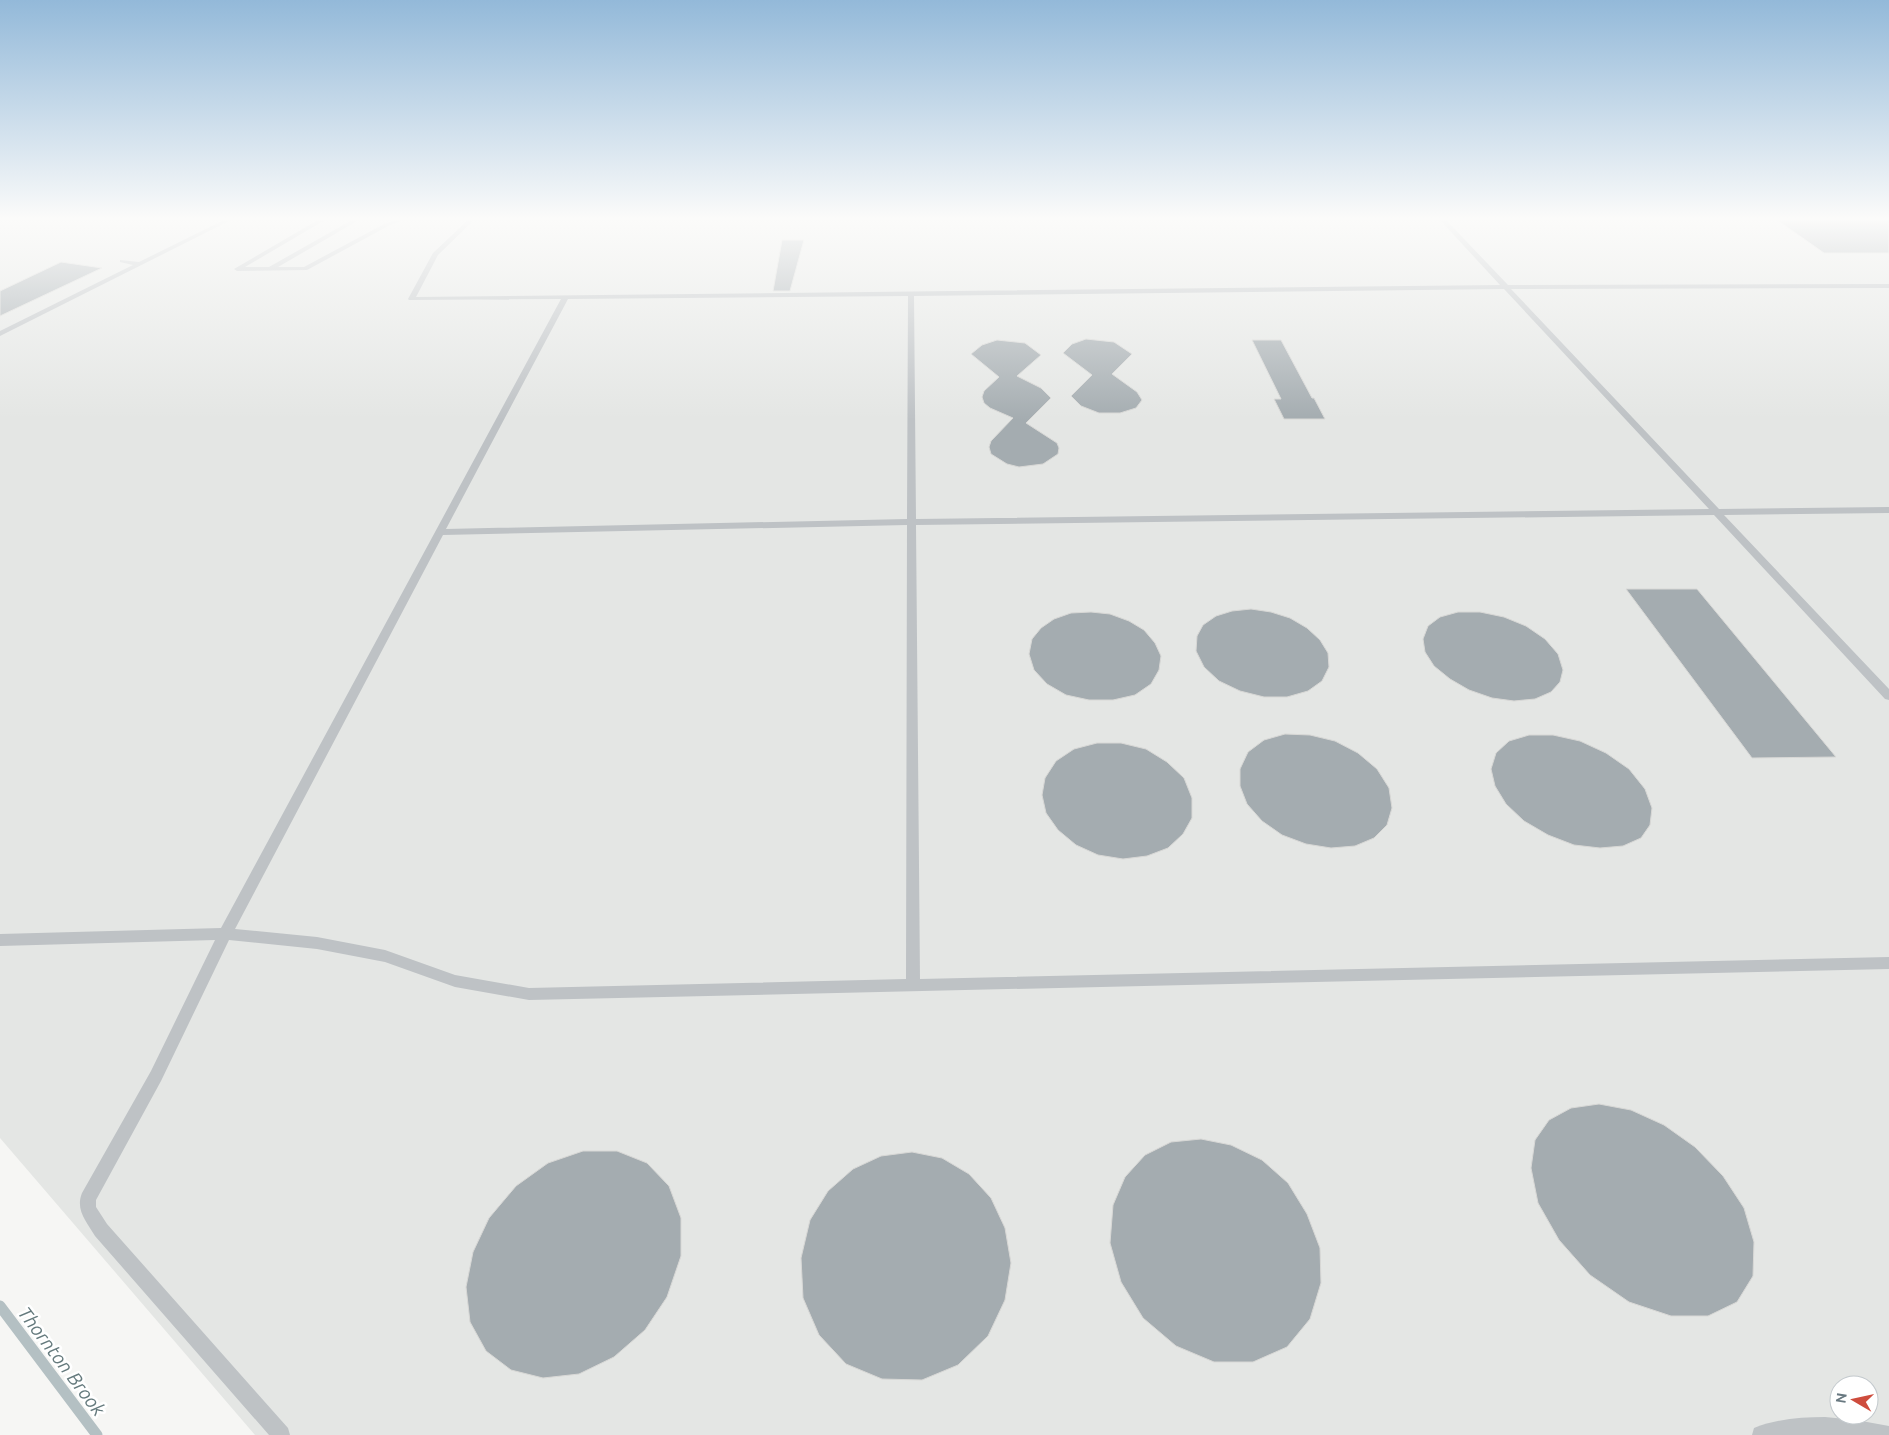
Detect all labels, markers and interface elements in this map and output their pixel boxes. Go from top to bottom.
water label: Thornton Brook [14,1302,110,1420]
north arrow [1829,1375,1879,1425]
text: N [1832,1392,1850,1404]

